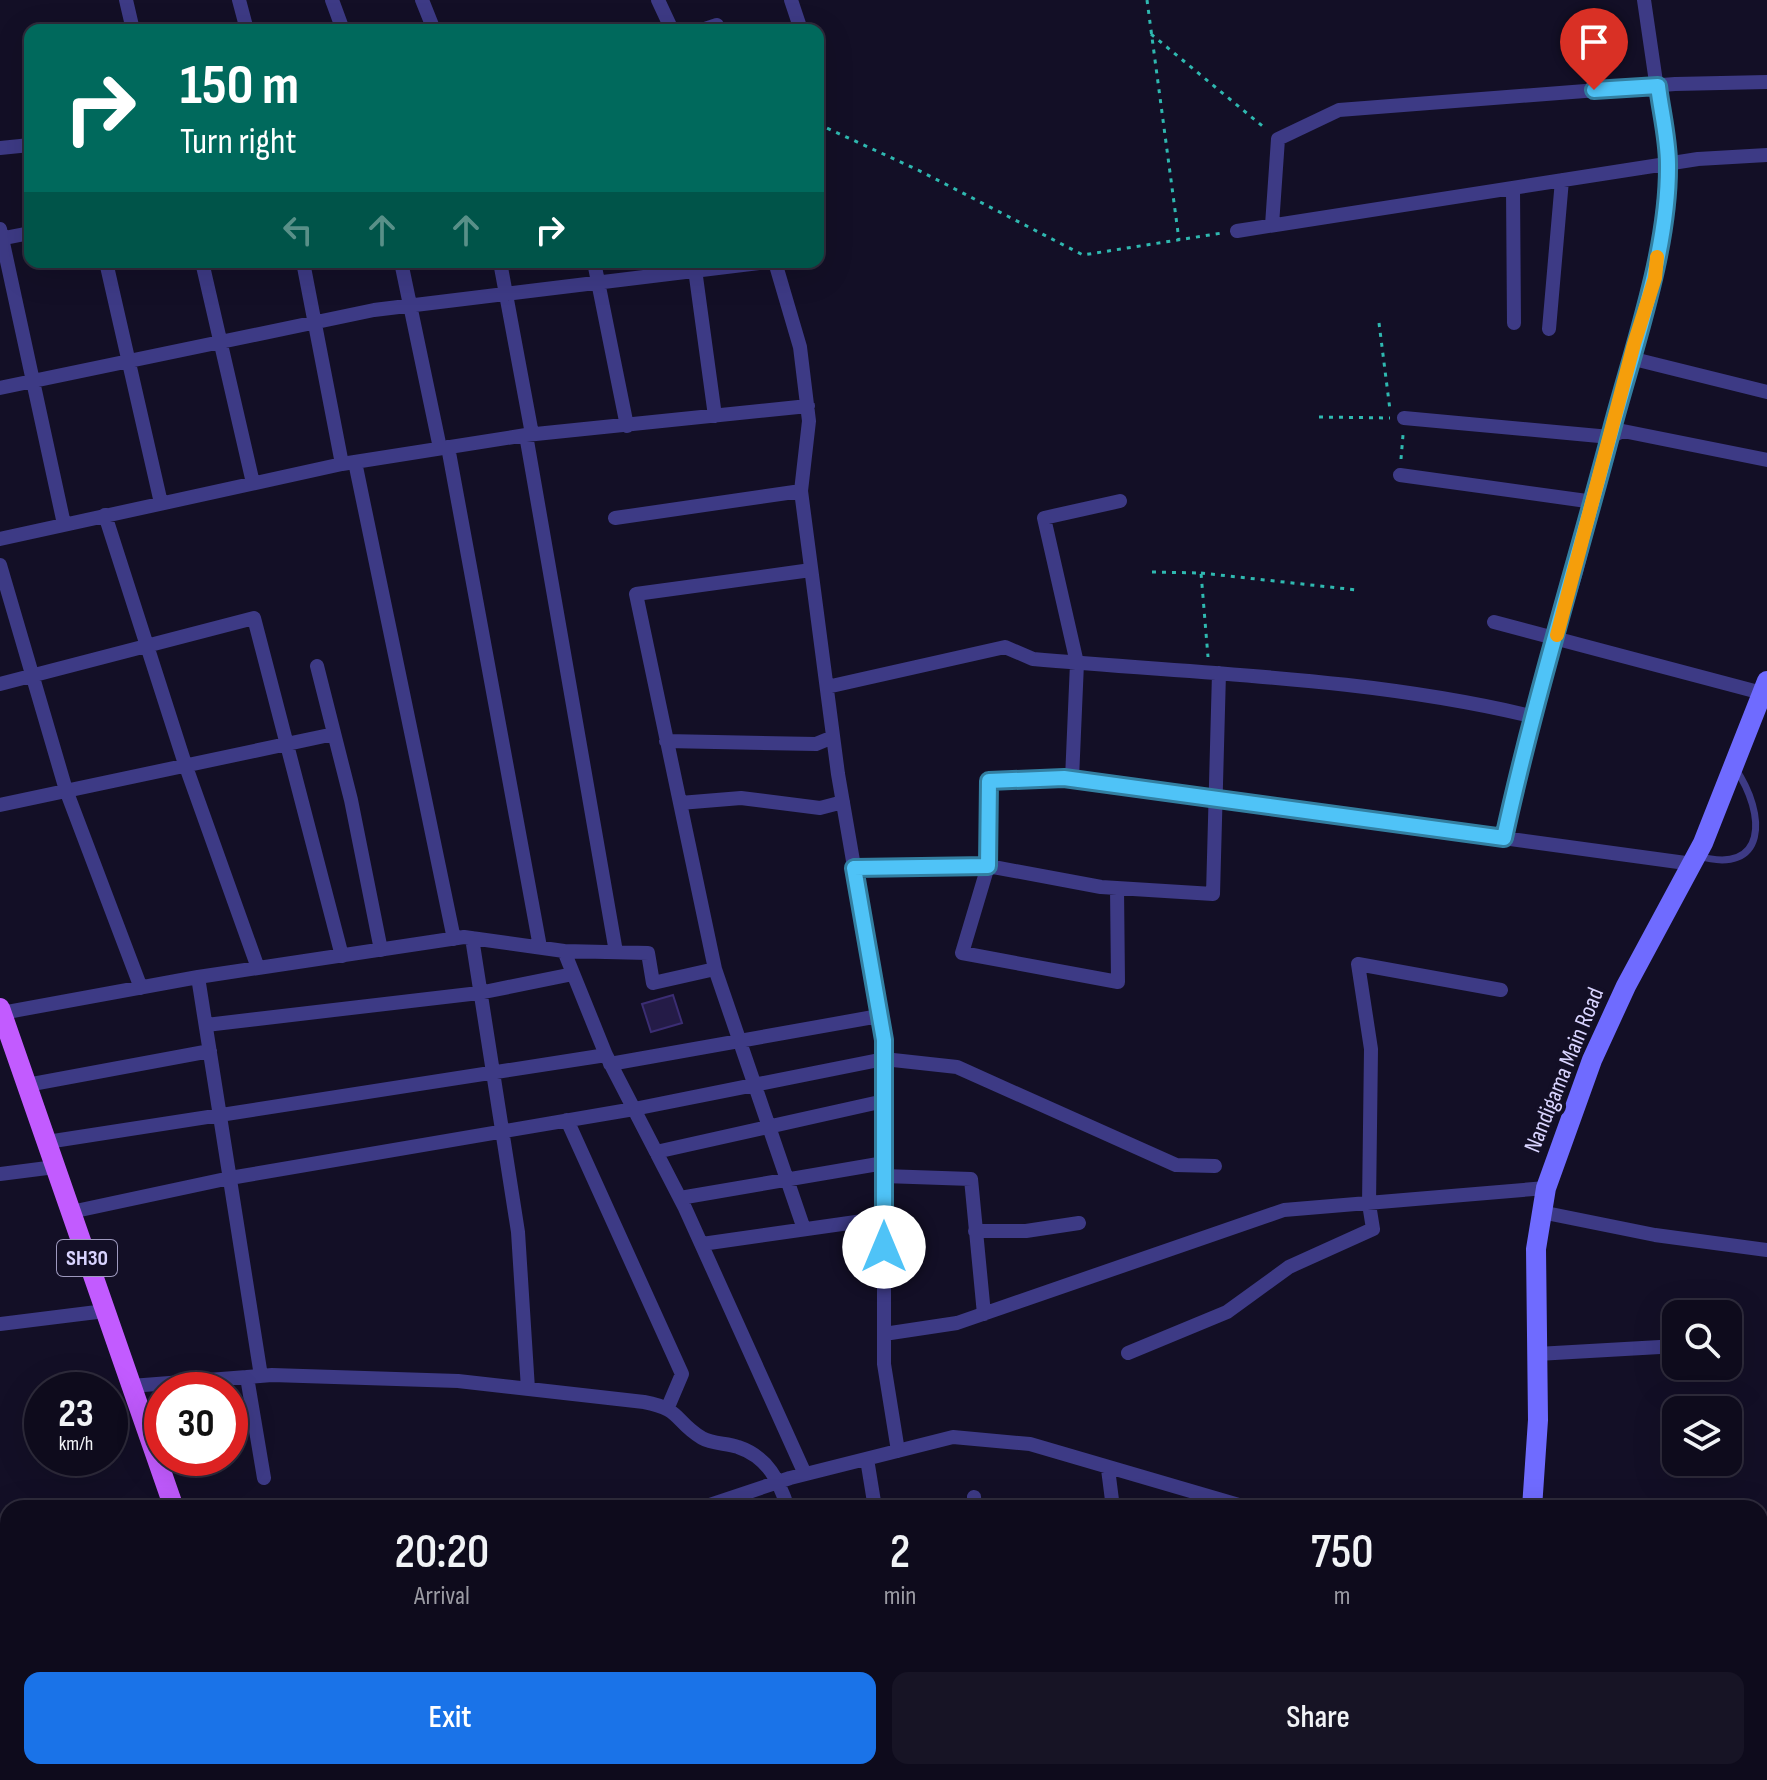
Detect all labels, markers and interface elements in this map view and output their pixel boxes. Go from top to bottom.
pin [1560,8,1628,90]
icon: arrive [1572,20,1616,64]
text: 150 m [180,53,299,120]
icon: right [48,56,152,160]
text: Turn right [180,121,297,164]
icon: left [276,208,320,252]
icon: ahead [360,208,404,252]
icon: ahead [444,208,488,252]
icon: right [528,208,572,252]
street label: Nandigama Main Road [1518,983,1610,1157]
position arrow [842,1205,926,1289]
road number: SH30 [57,1240,117,1276]
map controls [1662,1300,1742,1476]
button: search [1662,1300,1742,1380]
speed limit sign: 30 [144,1372,248,1476]
text: 23 [58,1390,94,1438]
button: layers [1662,1396,1742,1476]
text: km/h [59,1432,93,1456]
text: 20:20 [394,1524,489,1581]
text: 2 [890,1524,910,1581]
text: 750 [1311,1524,1374,1581]
text: Arrival [414,1581,470,1612]
text: min [884,1581,916,1612]
text: m [1334,1581,1351,1612]
button: Exit [24,1672,876,1764]
button: Share [892,1672,1744,1764]

